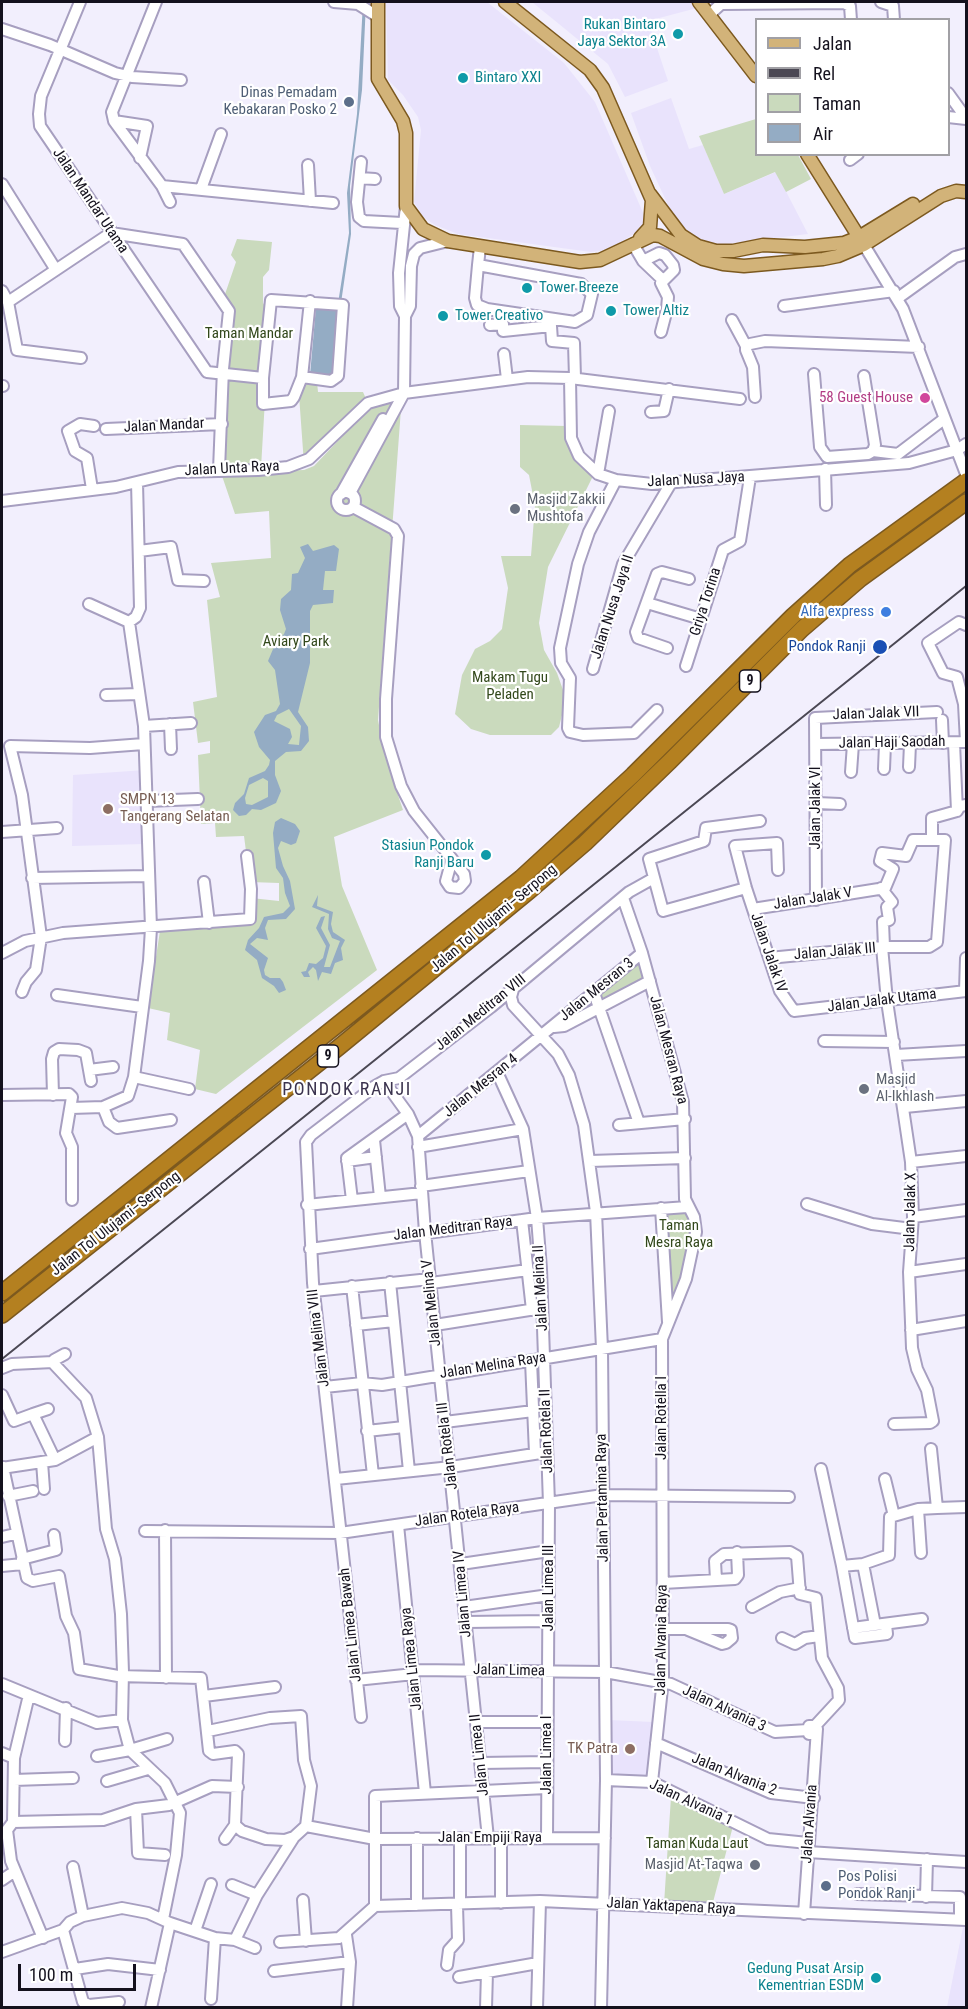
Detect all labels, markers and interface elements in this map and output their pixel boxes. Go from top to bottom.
place label: Rukan Bintaro Jaya Sektor 3A [577,16,666,51]
legend [755,18,950,156]
marker: Rukan Bintaro Jaya Sektor 3A [671,27,685,41]
text: Jalan [813,33,852,54]
text: Rel [813,63,835,84]
place label: Bintaro XXI [475,69,541,87]
marker: Bintaro XXI [456,71,470,85]
place label: Dinas Pemadam Kebakaran Posko 2 [224,84,337,119]
text: Taman [813,93,861,114]
marker: Dinas Pemadam Kebakaran Posko 2 [342,95,356,109]
text: Air [813,123,833,144]
street label: Jalan Mandar Utama [48,145,132,257]
place label: Tower Breeze [539,279,619,297]
marker: Tower Breeze [520,281,534,295]
place label: Tower Altiz [623,302,689,320]
marker: Tower Altiz [604,304,618,318]
place label: Tower Creativo [455,307,543,325]
marker: Tower Creativo [436,309,450,323]
park label: Taman Mandar [205,325,293,343]
place label: 58 Guest House [819,389,913,407]
marker: 58 Guest House [918,391,932,405]
street label: Jalan Mandar [123,415,205,437]
street label: Jalan Unta Raya [184,458,280,480]
street label: Jalan Nusa Jaya [647,468,745,492]
place label: Masjid Zakkii Mushtofa [527,491,605,526]
marker: Masjid Zakkii Mushtofa [508,502,522,516]
street label: Jalan Nusa Jaya II [588,553,638,661]
street label: Griya Torina [687,566,725,638]
place label: Alfa express [800,603,874,621]
marker: Alfa express [879,605,893,619]
park label: Aviary Park [263,633,329,651]
place label: Pondok Ranji [789,638,866,656]
marker: Pondok Ranji [871,638,889,656]
park label: Makam Tugu Peladen [472,669,548,704]
road number: 9 [740,670,760,692]
street label: Jalan Jalak VII [832,703,920,725]
street label: Jalan Haji Saodah [838,733,946,753]
street label: Jalan Jalak VI [807,766,825,850]
place label: SMPN 13 Tangerang Selatan [120,791,230,826]
marker: SMPN 13 Tangerang Selatan [101,802,115,816]
place label: Stasiun Pondok Ranji Baru [382,837,474,872]
marker: Stasiun Pondok Ranji Baru [479,848,493,862]
street label: Jalan Tol Ulujami–Serpong [427,861,561,977]
street label: Jalan Jalak V [772,884,854,914]
street label: Jalan Jalak IV [746,911,790,995]
street label: Jalan Jalak III [793,939,877,965]
street label: Jalan Mesran 3 [556,955,638,1025]
street label: Jalan Meditran VIII [432,971,530,1055]
street label: Jalan Jalak Utama [827,985,937,1017]
street label: Jalan Mesran Raya [645,994,691,1106]
road number: 9 [318,1045,338,1067]
street label: Jalan Mesran 4 [440,1051,522,1121]
place label: Masjid Al-Ikhlash [876,1071,934,1106]
district label: PONDOK RANJI [282,1079,412,1101]
marker: Masjid Al-Ikhlash [857,1082,871,1096]
street label: Jalan Tol Ulujami–Serpong [48,1168,184,1280]
street label: Jalan Jalak X [901,1172,921,1252]
street label: Jalan Meditran Raya [392,1213,514,1245]
park label: Taman Mesra Raya [645,1217,713,1252]
street label: Jalan Melina II [530,1244,552,1332]
street label: Jalan Melina V [418,1259,446,1347]
street label: Jalan Melina VIII [304,1288,334,1388]
street label: Jalan Melina Raya [439,1349,547,1383]
street label: Jalan Rotella I [653,1376,671,1460]
street label: Jalan Rotela II [537,1389,557,1473]
street label: Jalan Rotela III [434,1401,462,1491]
street label: Jalan Pertamina Raya [593,1434,613,1562]
street label: Jalan Rotela Raya [414,1499,520,1531]
street label: Jalan Limea III [540,1545,558,1631]
street label: Jalan Limea IV [450,1550,476,1638]
street label: Jalan Limea Bawah [336,1567,366,1683]
street label: Jalan Alvania Raya [652,1584,672,1696]
street label: Jalan Limea Raya [398,1607,426,1711]
street label: Jalan Limea [473,1661,545,1681]
street label: Jalan Alvania 3 [679,1682,769,1736]
street label: Jalan Limea II [467,1713,493,1797]
street label: Jalan Limea I [538,1715,556,1795]
place label: TK Patra [567,1740,618,1758]
marker: TK Patra [623,1742,637,1756]
street label: Jalan Alvania 2 [689,1750,779,1800]
street label: Jalan Alvania 1 [646,1776,736,1830]
street label: Jalan Alvania [798,1784,822,1864]
street label: Jalan Empiji Raya [438,1829,542,1847]
park label: Taman Kuda Laut [646,1835,748,1853]
place label: Masjid At-Taqwa [645,1856,743,1874]
marker: Masjid At-Taqwa [748,1858,762,1872]
place label: Pos Polisi Pondok Ranji [838,1868,915,1903]
marker: Pos Polisi Pondok Ranji [819,1879,833,1893]
street label: Jalan Yaktapena Raya [606,1895,736,1919]
scale bar [21,1952,140,1990]
place label: Gedung Pusat Arsip Kementrian ESDM [747,1960,864,1995]
text: 100 m [29,1964,73,1985]
marker: Gedung Pusat Arsip Kementrian ESDM [869,1971,883,1985]

